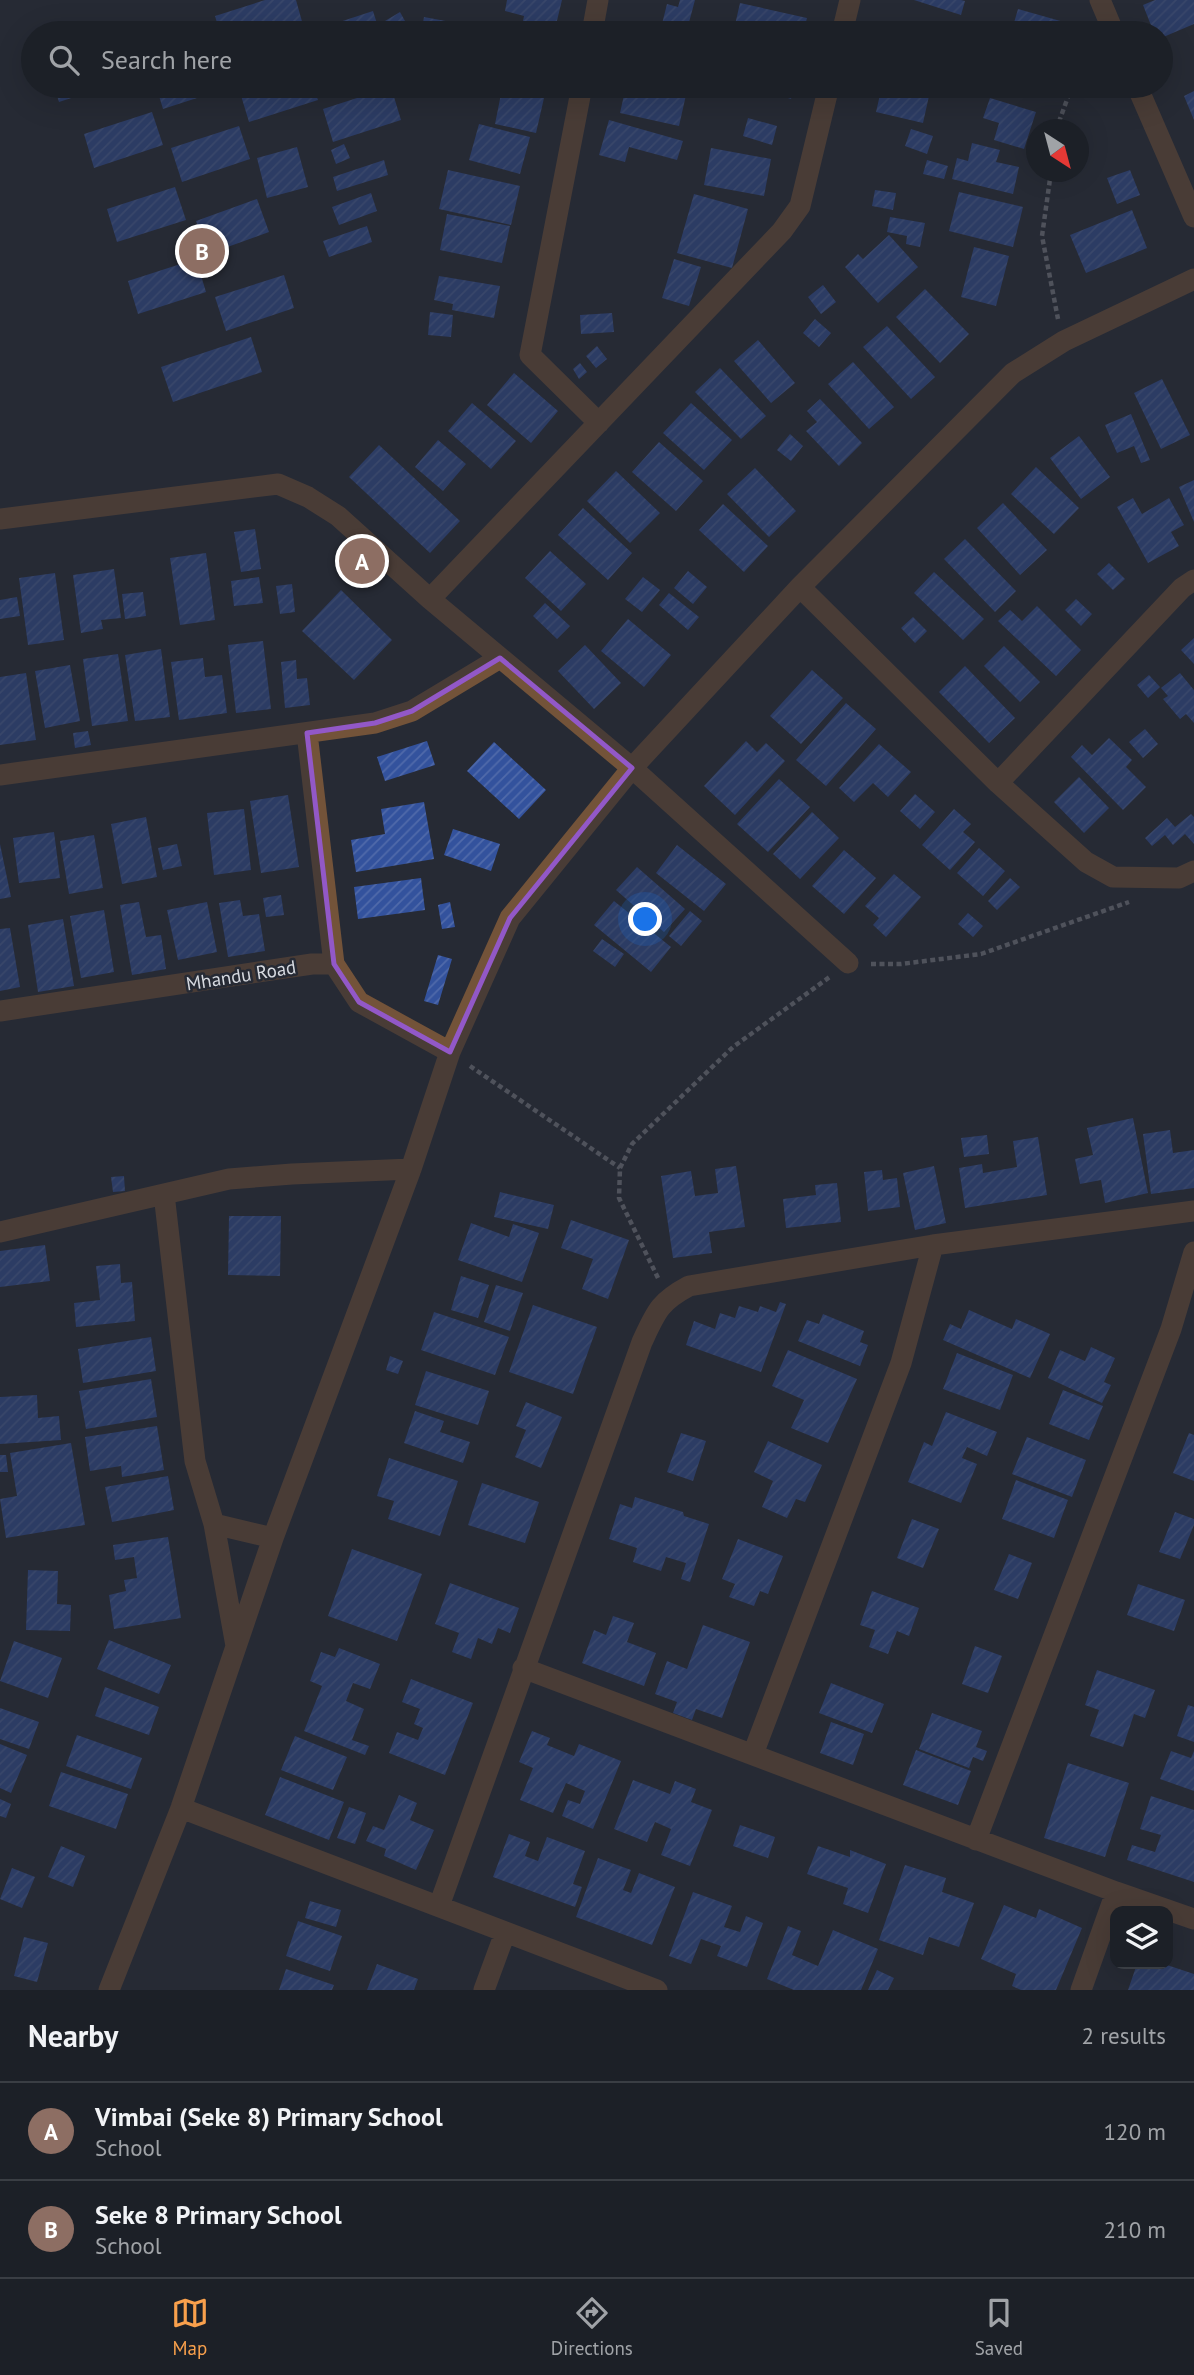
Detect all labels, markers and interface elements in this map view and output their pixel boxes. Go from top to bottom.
search box [21,21,1173,98]
icon: search [45,41,83,79]
text: Search here [101,43,232,76]
north arrow [1026,119,1089,182]
pin: B [179,225,225,277]
pin: A [339,535,385,587]
your location [628,902,662,936]
street label: Mhandu Road [184,954,298,996]
map controls [1110,1906,1173,1969]
button: layers [1110,1906,1173,1969]
text: Nearby [28,2016,118,2055]
text: 2 results [1082,2021,1166,2050]
text: Vimbai (Seke 8) Primary School [95,2100,443,2133]
text: A [44,2117,58,2146]
text: 120 m [1104,2117,1166,2146]
text: School [95,2133,162,2162]
text: Seke 8 Primary School [95,2198,342,2231]
text: B [44,2215,58,2244]
text: 210 m [1104,2215,1166,2244]
text: School [95,2231,162,2260]
tab: Map [171,2294,209,2360]
tab: Directions [551,2294,633,2360]
tab: Saved [975,2294,1023,2360]

